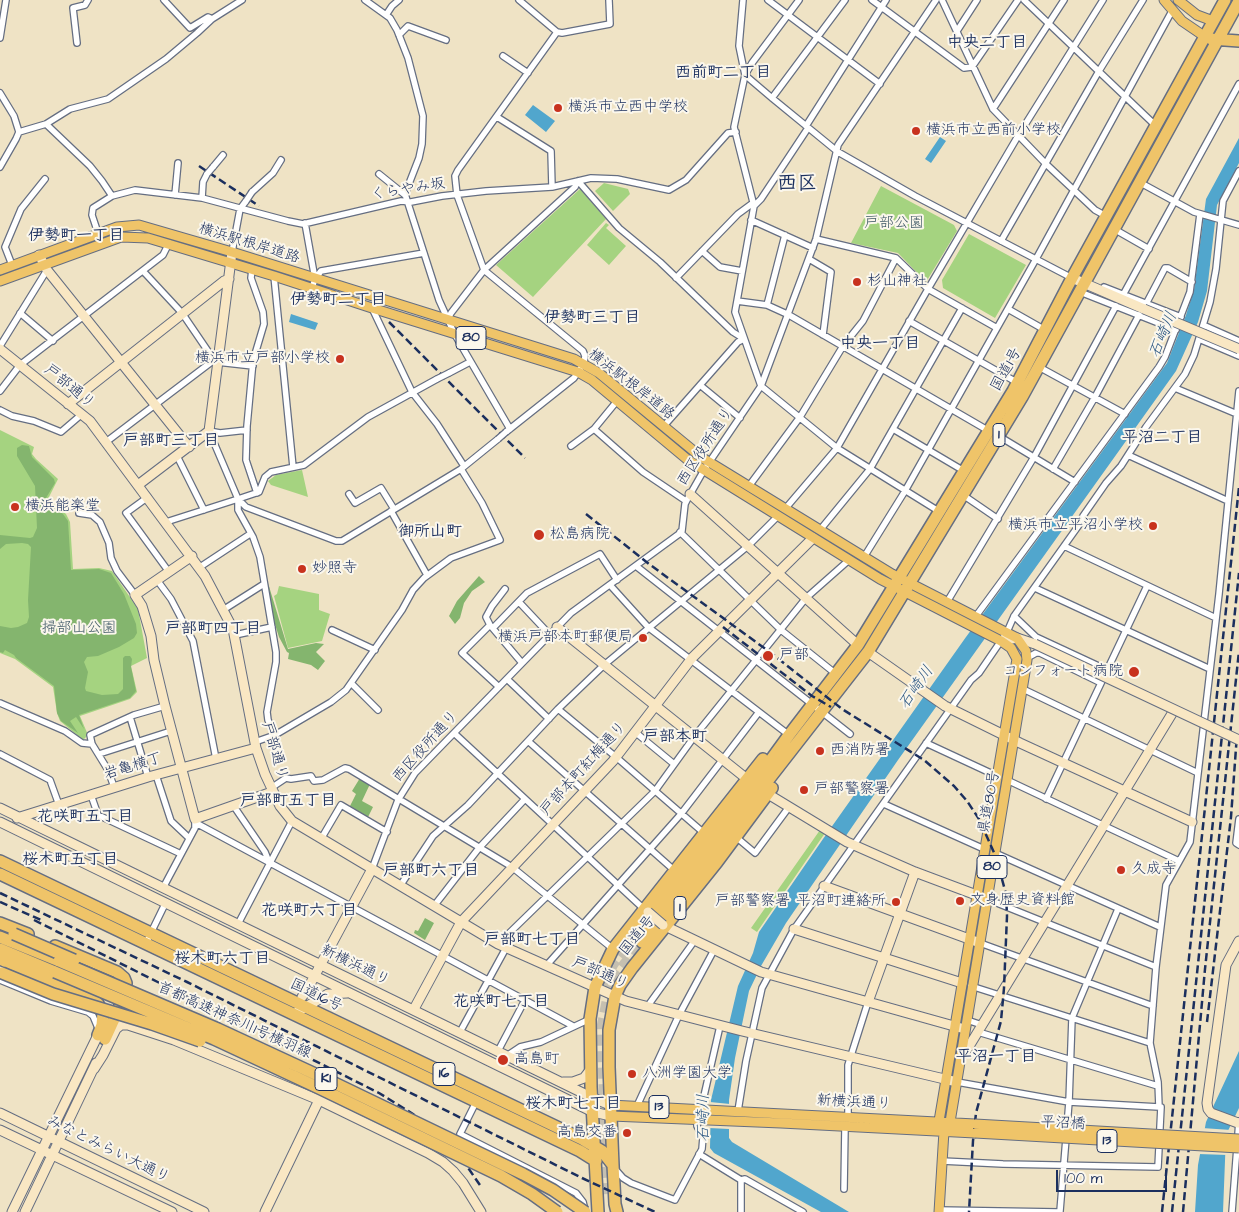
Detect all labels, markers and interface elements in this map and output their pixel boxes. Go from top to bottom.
district label: 中央二丁目 [947,34,1027,54]
district label: 西前町二丁目 [675,64,771,84]
place label: 横浜市立西中学校 [568,99,688,117]
marker: 横浜市立西中学校 [552,102,564,114]
place label: 横浜市立西前小学校 [926,122,1061,140]
marker: 横浜市立西前小学校 [910,125,922,137]
district label: 西区 [777,173,817,197]
street label: くらやみ坂 [370,175,446,205]
park label: 戸部公園 [864,215,924,233]
street label: 横浜駅根岸道路 [196,220,302,268]
district label: 伊勢町一丁目 [28,227,124,247]
place label: 杉山神社 [867,273,927,291]
marker: 杉山神社 [851,276,863,288]
district label: 伊勢町二丁目 [290,291,386,311]
district label: 伊勢町三丁目 [544,309,640,329]
water label: 石崎川 [1146,309,1182,361]
road number: 80 [456,326,486,349]
district label: 中央一丁目 [840,335,920,355]
street label: 国道1号 [988,345,1026,395]
street label: 横浜駅根岸道路 [584,346,678,424]
place label: 横浜市立戸部小学校 [195,350,330,368]
marker: 横浜市立戸部小学校 [334,353,346,365]
street label: 戸部通り [40,361,98,413]
street label: 西区役所通り [674,404,738,490]
road number: 1 [993,424,1005,446]
district label: 平沼二丁目 [1122,429,1202,449]
district label: 戸部町三丁目 [123,432,219,452]
place label: 横浜能楽堂 [25,498,100,516]
marker: 横浜能楽堂 [9,501,21,513]
place label: 横浜市立平沼小学校 [1008,517,1143,535]
marker: 横浜市立平沼小学校 [1147,520,1159,532]
district label: 御所山町 [398,523,462,543]
place label: 松島病院 [550,526,610,544]
marker: 松島病院 [532,528,546,542]
place label: 妙照寺 [312,560,357,578]
marker: 妙照寺 [296,563,308,575]
park label: 掃部山公園 [42,620,116,638]
district label: 戸部町四丁目 [165,620,261,640]
place label: 横浜戸部本町郵便局 [498,629,633,647]
marker: 横浜戸部本町郵便局 [637,632,649,644]
place label: 戸部 [779,647,809,665]
marker: 戸部 [761,649,775,663]
water label: 石崎川 [895,663,939,713]
place label: コンフォート病院 [1003,663,1123,681]
marker: コンフォート病院 [1127,665,1141,679]
street label: 西区役所通り [389,708,463,786]
street label: 戸部本町紅梅通り [537,718,631,820]
street label: 戸部通り [257,720,291,782]
district label: 戸部本町 [643,728,707,748]
place label: 西消防署 [830,742,890,760]
marker: 西消防署 [814,745,826,757]
street label: 岩亀横丁 [102,750,164,784]
street label: 県道80号 [976,769,1004,835]
place label: 戸部警察署 [814,781,889,799]
marker: 戸部警察署 [798,784,810,796]
district label: 戸部町五丁目 [240,792,336,812]
district label: 花咲町五丁目 [37,808,133,828]
district label: 桜木町五丁目 [22,851,118,871]
road number: 80 [977,856,1007,879]
place label: 久成寺 [1131,861,1176,879]
district label: 戸部町六丁目 [383,862,479,882]
marker: 久成寺 [1115,864,1127,876]
place label: 文身歴史資料館 [970,892,1075,910]
place label: 戸部警察署 平沼町連絡所 [715,893,886,911]
marker: 文身歴史資料館 [954,895,966,907]
road number: 1 [674,896,686,920]
marker: 戸部警察署 平沼町連絡所 [890,896,902,908]
district label: 花咲町六丁目 [261,902,357,922]
street label: 国道1号 [616,912,660,960]
district label: 戸部町七丁目 [484,931,580,951]
street label: 新横浜通り [317,941,393,991]
district label: 桜木町六丁目 [174,950,270,970]
street label: 戸部通り [569,954,631,994]
street label: 国道16号 [287,976,345,1016]
street label: 首都高速神奈川1号横羽線 [154,979,314,1063]
district label: 花咲町七丁目 [453,993,549,1013]
district label: 平沼一丁目 [956,1048,1036,1068]
place label: 高島町 [514,1051,559,1069]
marker: 高島町 [496,1053,510,1067]
road number: 16 [433,1062,455,1086]
place label: 八洲学園大学 [642,1065,732,1083]
road number: K1 [315,1068,337,1090]
marker: 八洲学園大学 [626,1068,638,1080]
street label: 新横浜通り [816,1092,892,1114]
water label: 石崎川 [695,1094,715,1142]
district label: 桜木町七丁目 [525,1095,621,1115]
road number: 13 [649,1096,669,1118]
street label: みなとみらい大通り [43,1112,173,1188]
street label: 平沼橋 [1040,1114,1086,1134]
place label: 高島交番 [557,1124,617,1142]
marker: 高島交番 [621,1127,633,1139]
road number: 13 [1097,1130,1117,1152]
scale bar [1059,1160,1170,1192]
text: 100 m [1064,1168,1103,1189]

